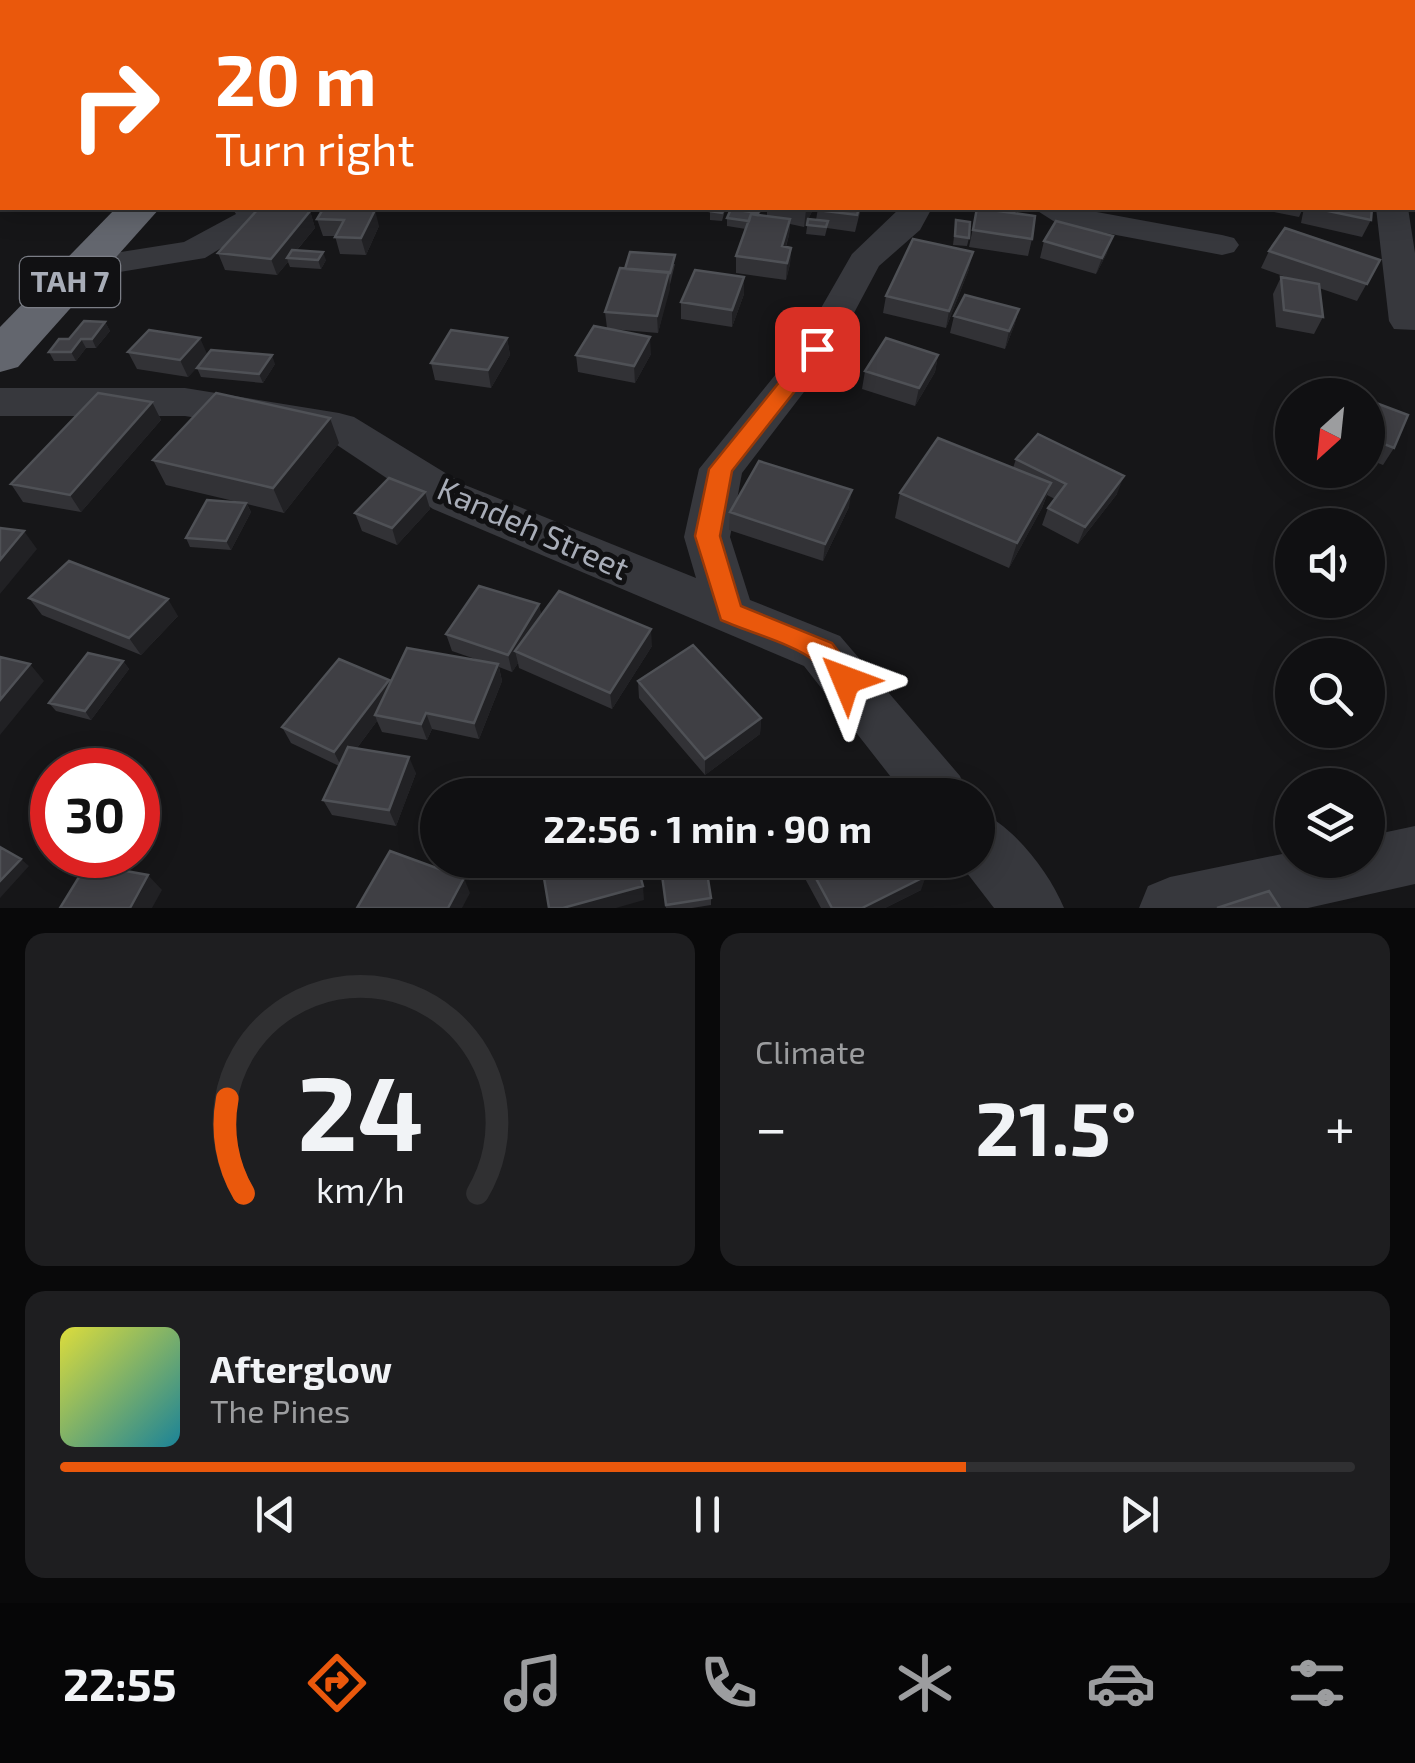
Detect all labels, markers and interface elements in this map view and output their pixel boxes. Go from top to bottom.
text: 20 m [215,36,377,120]
icon: right [50,40,180,170]
text: Turn right [215,121,415,175]
road number: TAH 7 [20,257,120,307]
pin [775,307,860,392]
icon: arrive [790,322,845,377]
north arrow [1275,378,1385,488]
map controls [1275,378,1385,878]
street label: Kandeh Street [432,468,635,586]
button: sound [1275,508,1385,618]
position arrow [794,628,898,732]
button: search [1275,638,1385,748]
speed limit sign: 30 [30,748,160,878]
button: layers [1275,768,1385,878]
text: 22:56 · 1 min · 90 m [543,805,872,851]
text: Climate [755,1032,866,1070]
text: 24 [297,1047,423,1172]
text: 21.5° [975,1081,1137,1171]
text: − [755,1093,787,1159]
text: + [1325,1093,1355,1159]
text: km/h [316,1167,404,1210]
text: Afterglow [210,1345,392,1391]
text: The Pines [210,1391,350,1429]
icon: previous [248,1487,303,1542]
icon: pause [680,1487,735,1542]
icon: next [1112,1487,1167,1542]
icon: directions [302,1648,372,1718]
icon: music [498,1648,568,1718]
icon: phone [694,1648,764,1718]
icon: climate [890,1648,960,1718]
icon: car [1086,1648,1156,1718]
icon: filters [1282,1648,1352,1718]
text: 22:55 [63,1656,177,1710]

